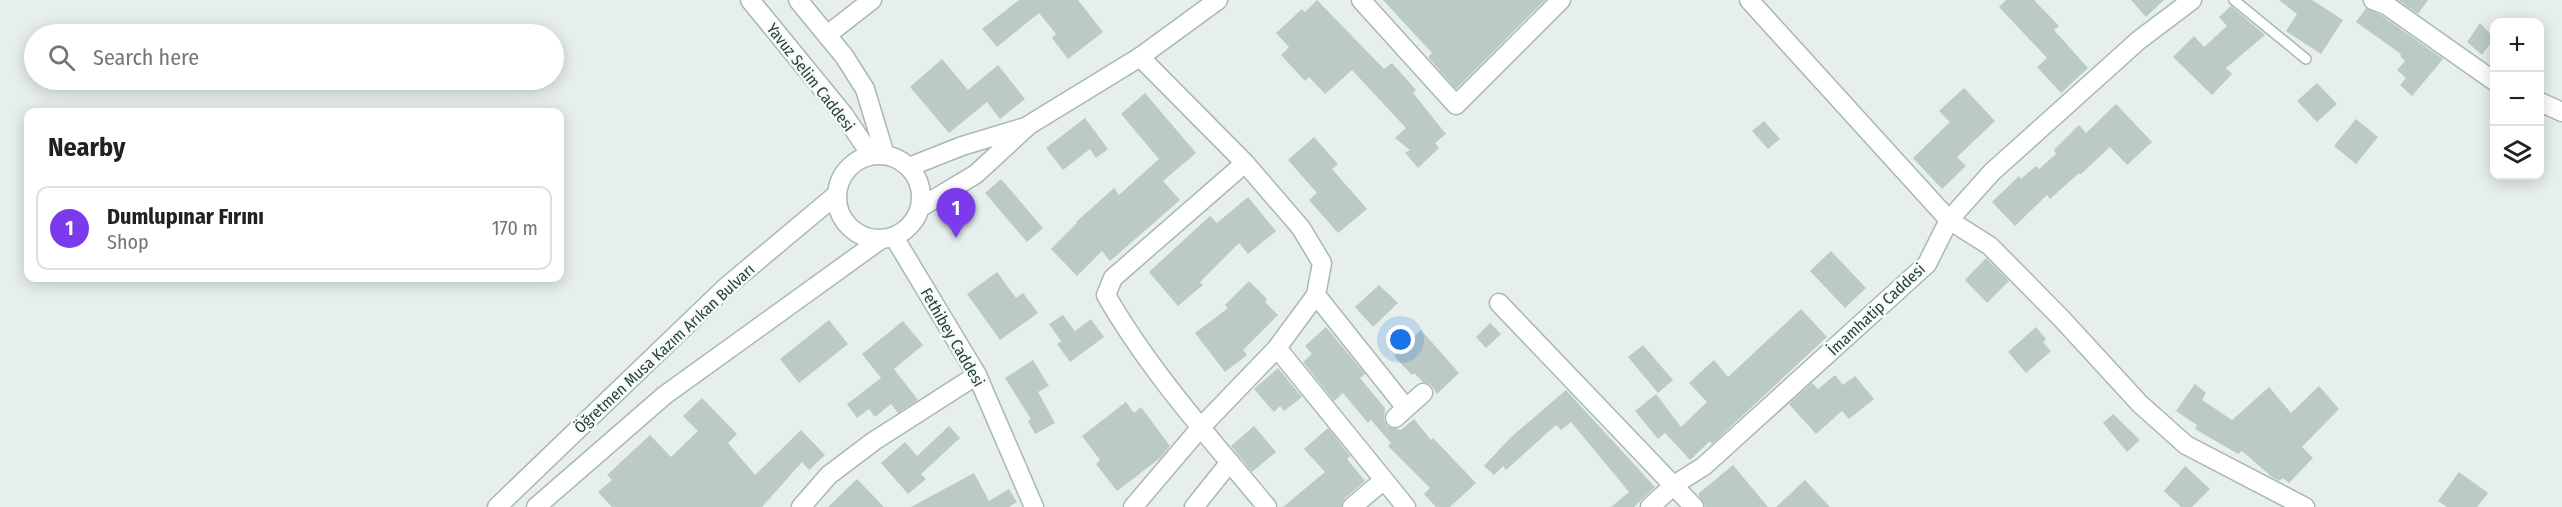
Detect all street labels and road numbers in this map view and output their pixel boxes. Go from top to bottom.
street label: Yavuz Selim Caddesi [763,20,859,135]
street label: İmamhatip Caddesi [1824,259,1929,359]
street label: Öğretmen Musa Kazım Arıkan Bulvarı [570,260,758,437]
street label: Fethibey Caddesi [917,284,989,390]

